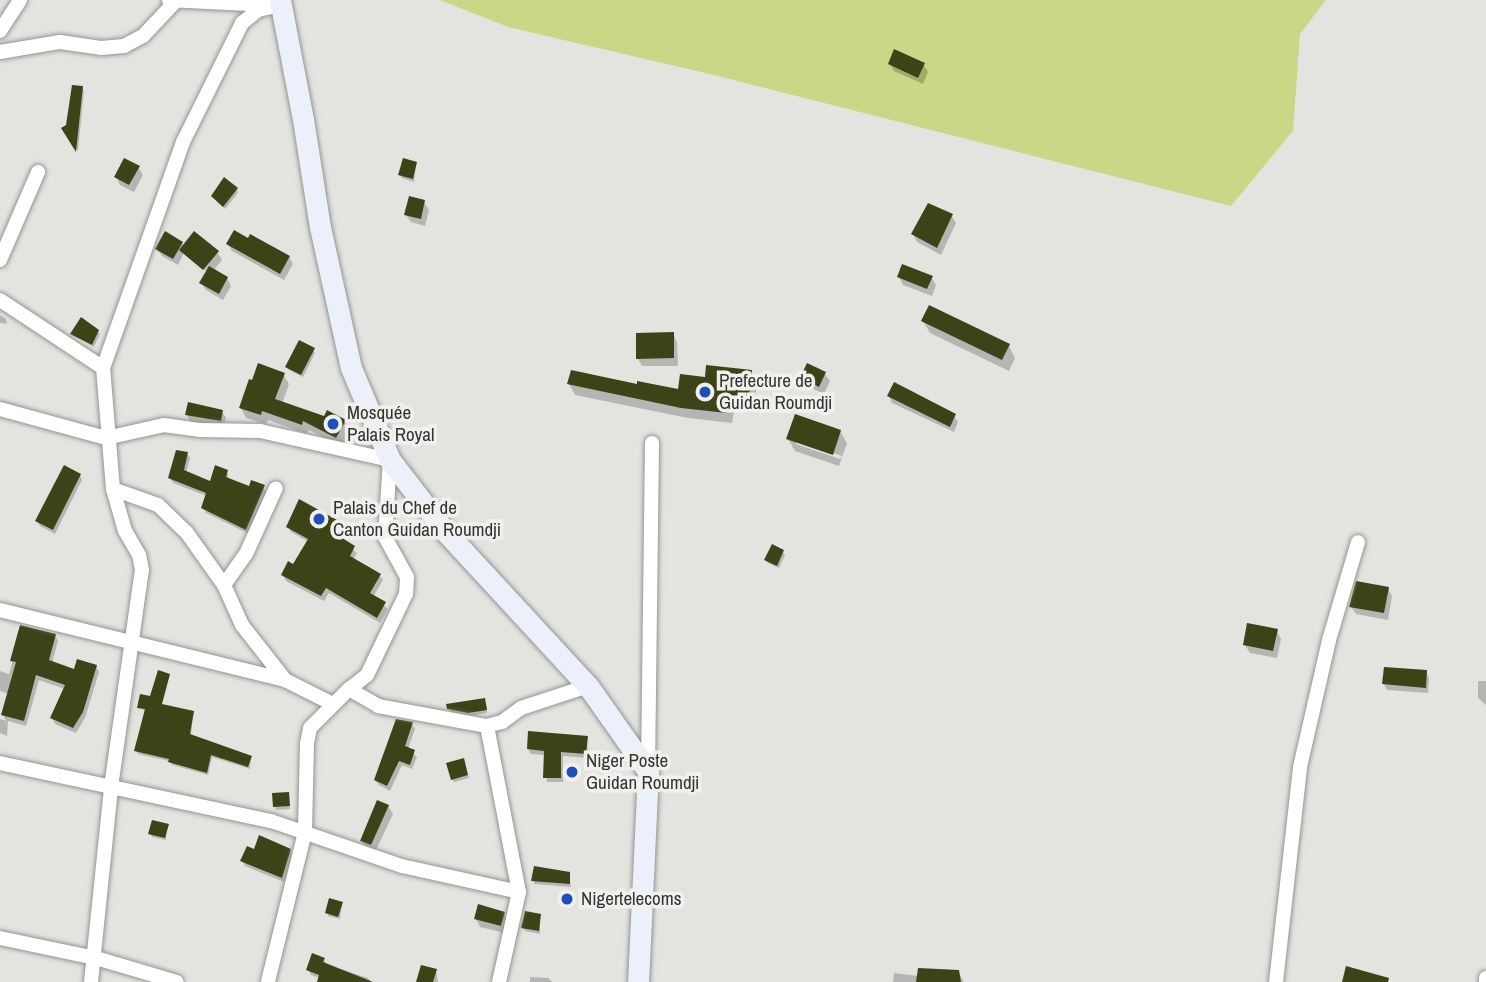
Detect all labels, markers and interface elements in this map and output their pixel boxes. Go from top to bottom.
place label: Prefecture de Guidan Roumdji [719,370,832,414]
marker: Prefecture de Guidan Roumdji [697,384,713,400]
place label: Mosquée Palais Royal [347,402,434,446]
marker: Mosquée Palais Royal [325,416,341,432]
place label: Palais du Chef de Canton Guidan Roumdji [333,497,501,541]
marker: Palais du Chef de Canton Guidan Roumdji [311,511,327,527]
place label: Niger Poste Guidan Roumdji [586,750,699,794]
marker: Niger Poste Guidan Roumdji [564,764,580,780]
place label: Nigertelecoms [581,888,681,910]
marker: Nigertelecoms [559,891,575,907]

